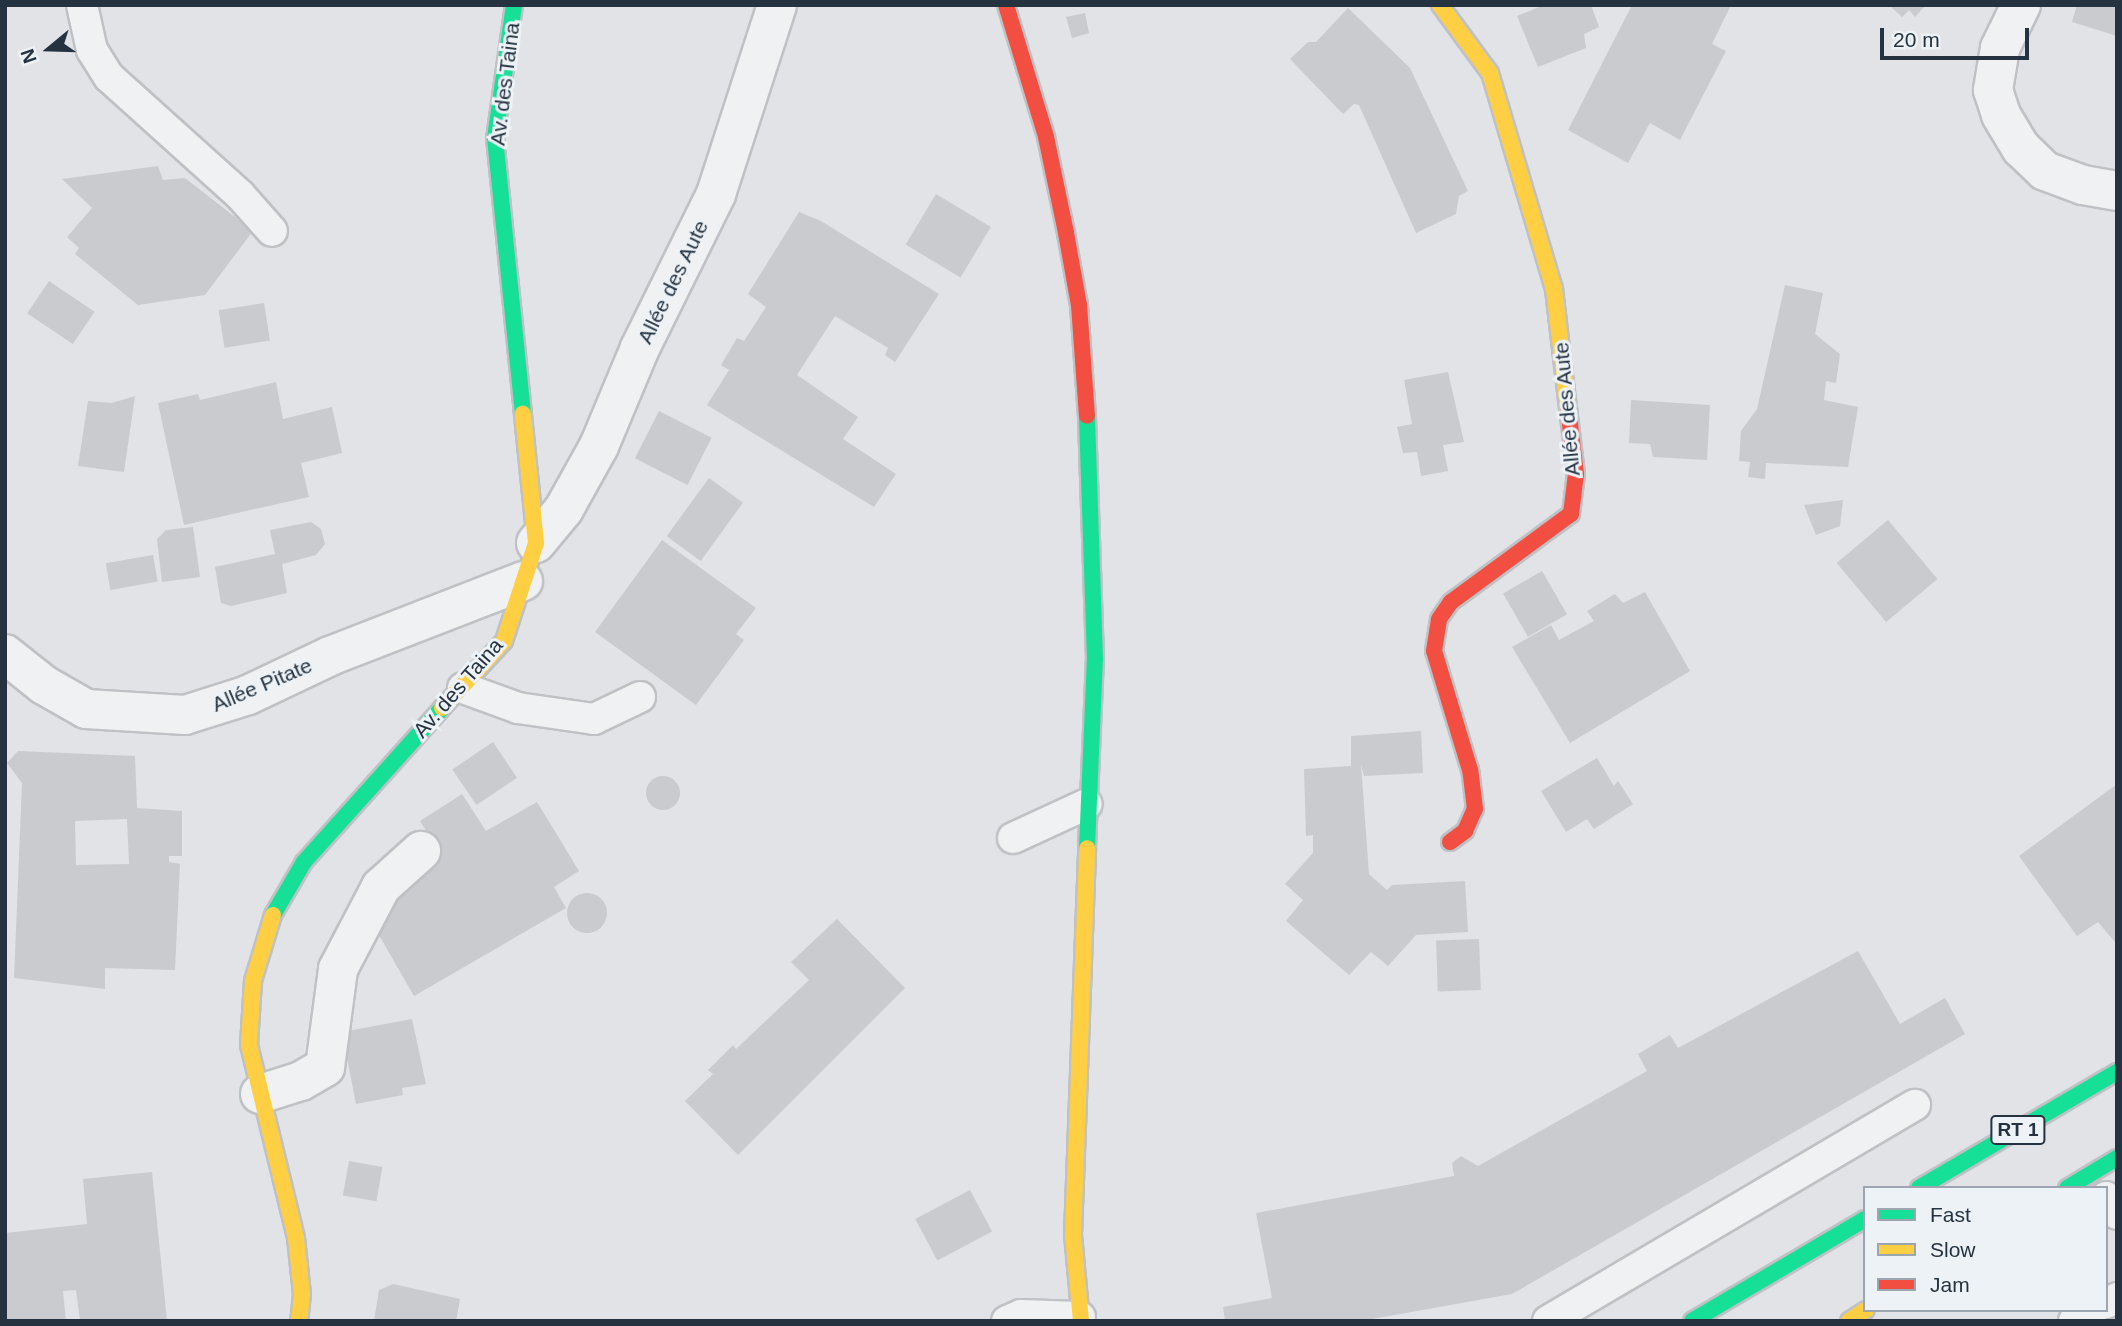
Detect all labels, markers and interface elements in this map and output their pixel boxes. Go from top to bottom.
north arrow [14,14,84,84]
scale bar [1884,14,2033,58]
street label: Av. des Taina [485,21,525,147]
text: 20 m [1893,28,1940,51]
text: N [17,46,41,66]
street label: Allée des Aute [632,216,714,348]
street label: Allée des Aute [1549,340,1585,478]
street label: Av. des Taina [408,633,508,743]
street label: Allée Pitate [208,653,316,717]
road number: RT 1 [1990,1114,2046,1146]
legend [1863,1186,2108,1312]
text: Fast [1930,1203,1971,1226]
text: Slow [1930,1238,1976,1261]
text: Jam [1930,1273,1970,1296]

